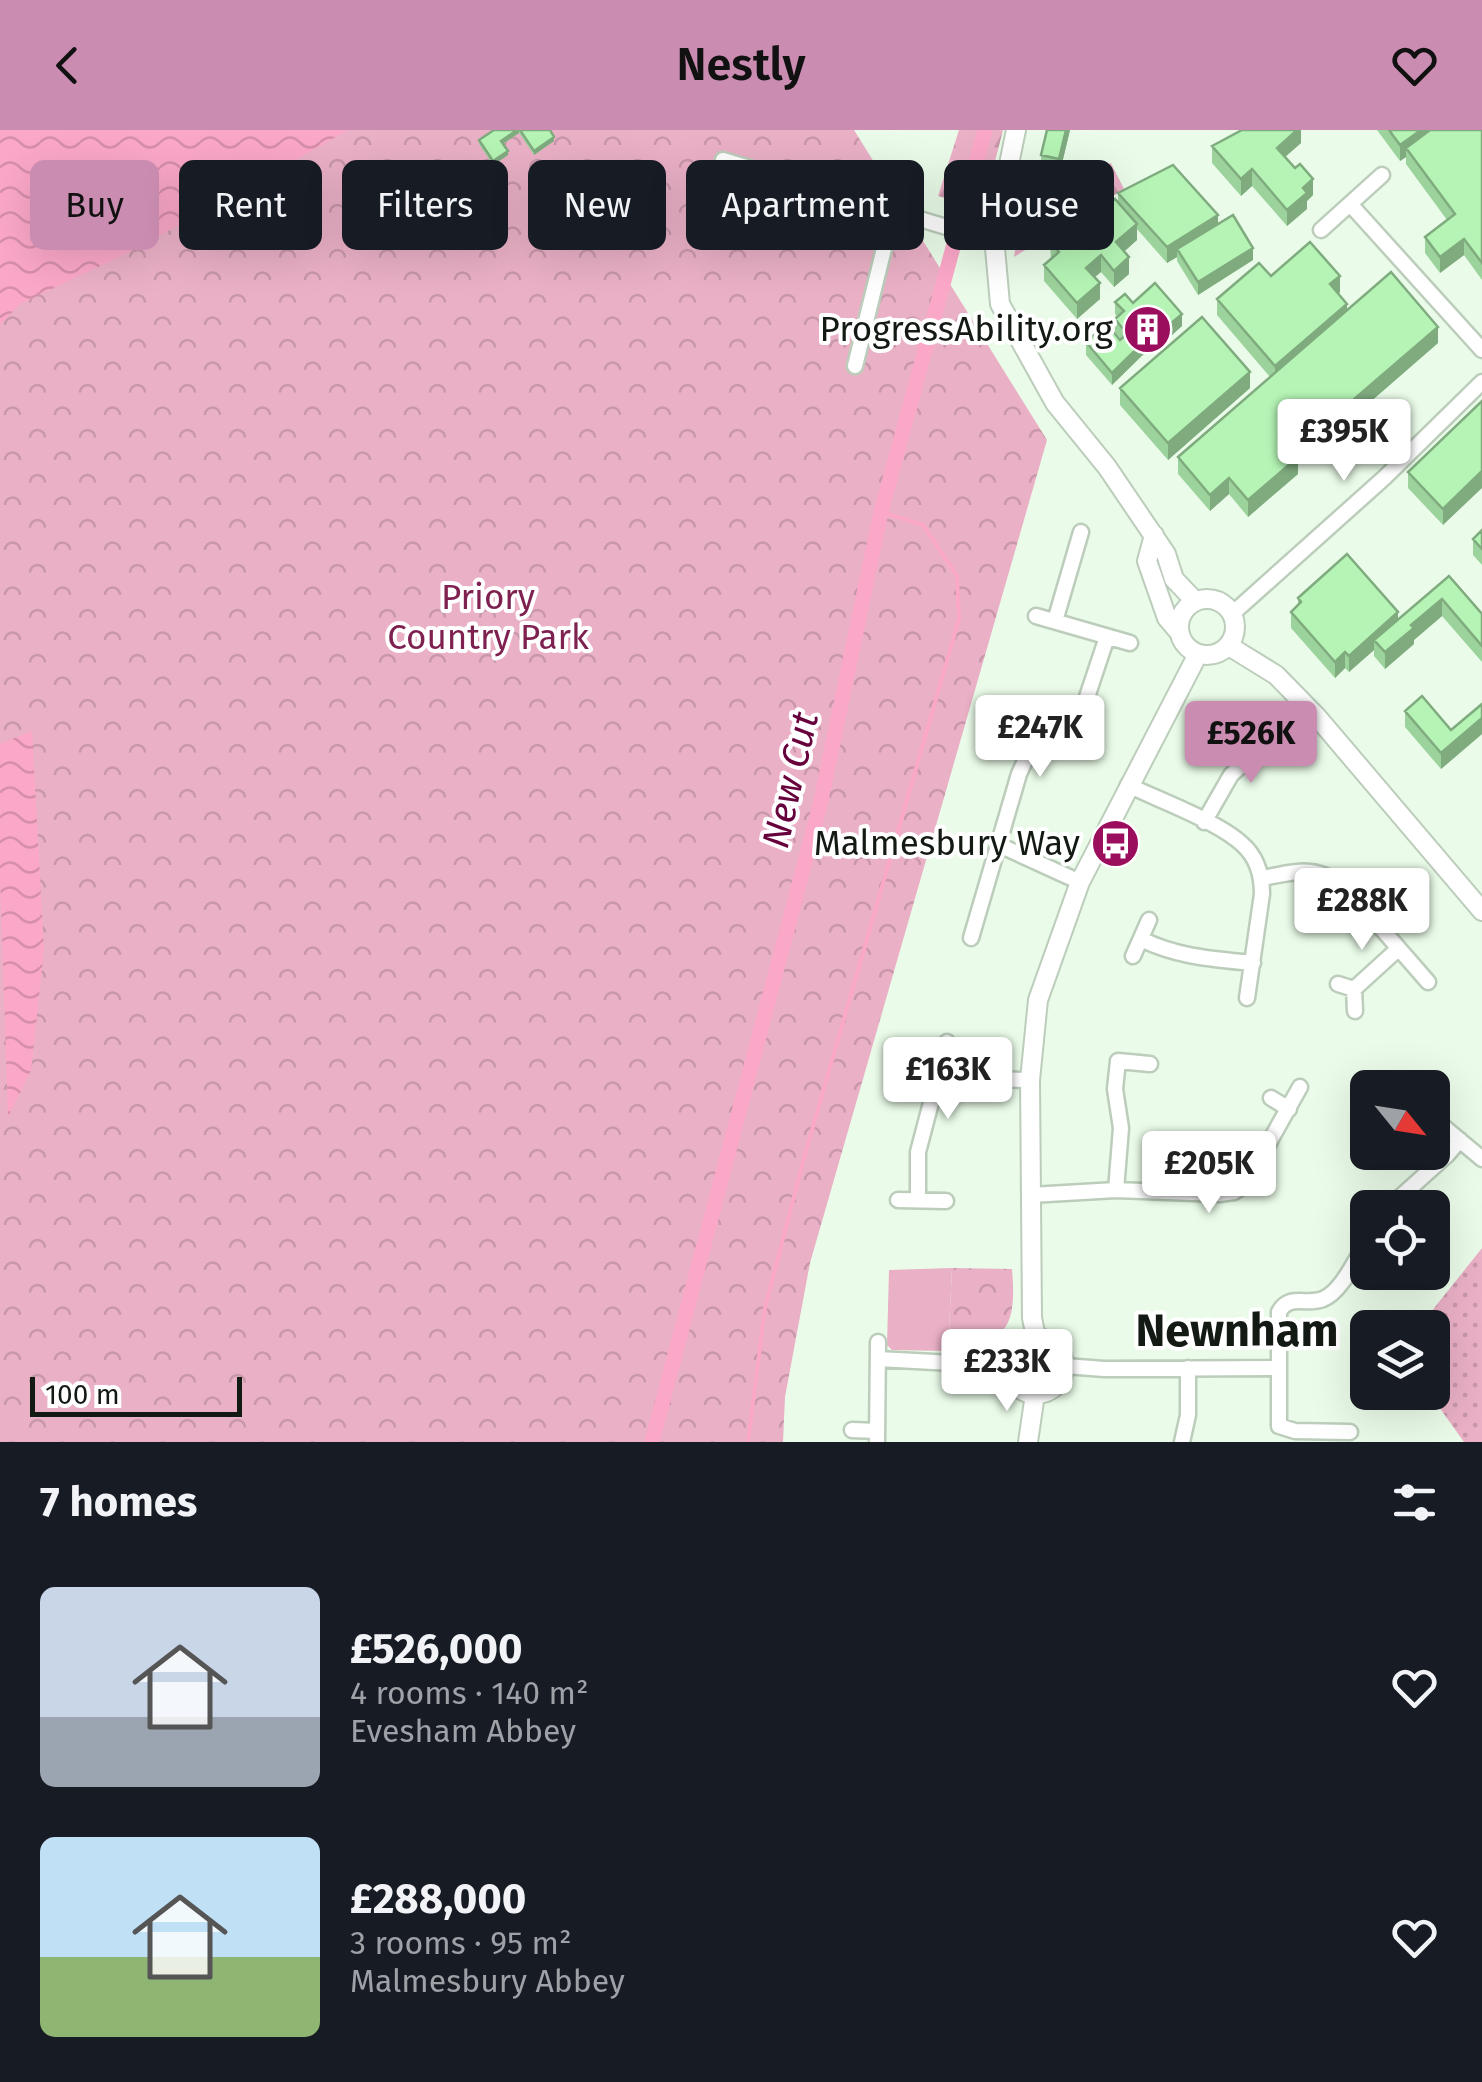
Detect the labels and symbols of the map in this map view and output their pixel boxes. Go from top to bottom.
building icon: ProgressAbility.org [1122,303,1174,355]
place label: ProgressAbility.org [820,308,1114,350]
pin: £395K [1274,399,1414,484]
park label: Priory Country Park [387,576,589,658]
pin: £247K [970,695,1110,780]
pin: £526K [1181,701,1321,786]
water label: New Cut [752,707,828,852]
bus stop icon: Malmesbury Way [1089,817,1141,869]
place label: Malmesbury Way [814,822,1080,864]
pin: £288K [1292,868,1432,953]
pin: £163K [878,1037,1018,1122]
north arrow [1350,1070,1450,1170]
pin: £205K [1139,1131,1279,1216]
district label: Newnham [1136,1304,1339,1358]
pin: £233K [937,1329,1077,1414]
scale bar [30,1372,242,1416]

